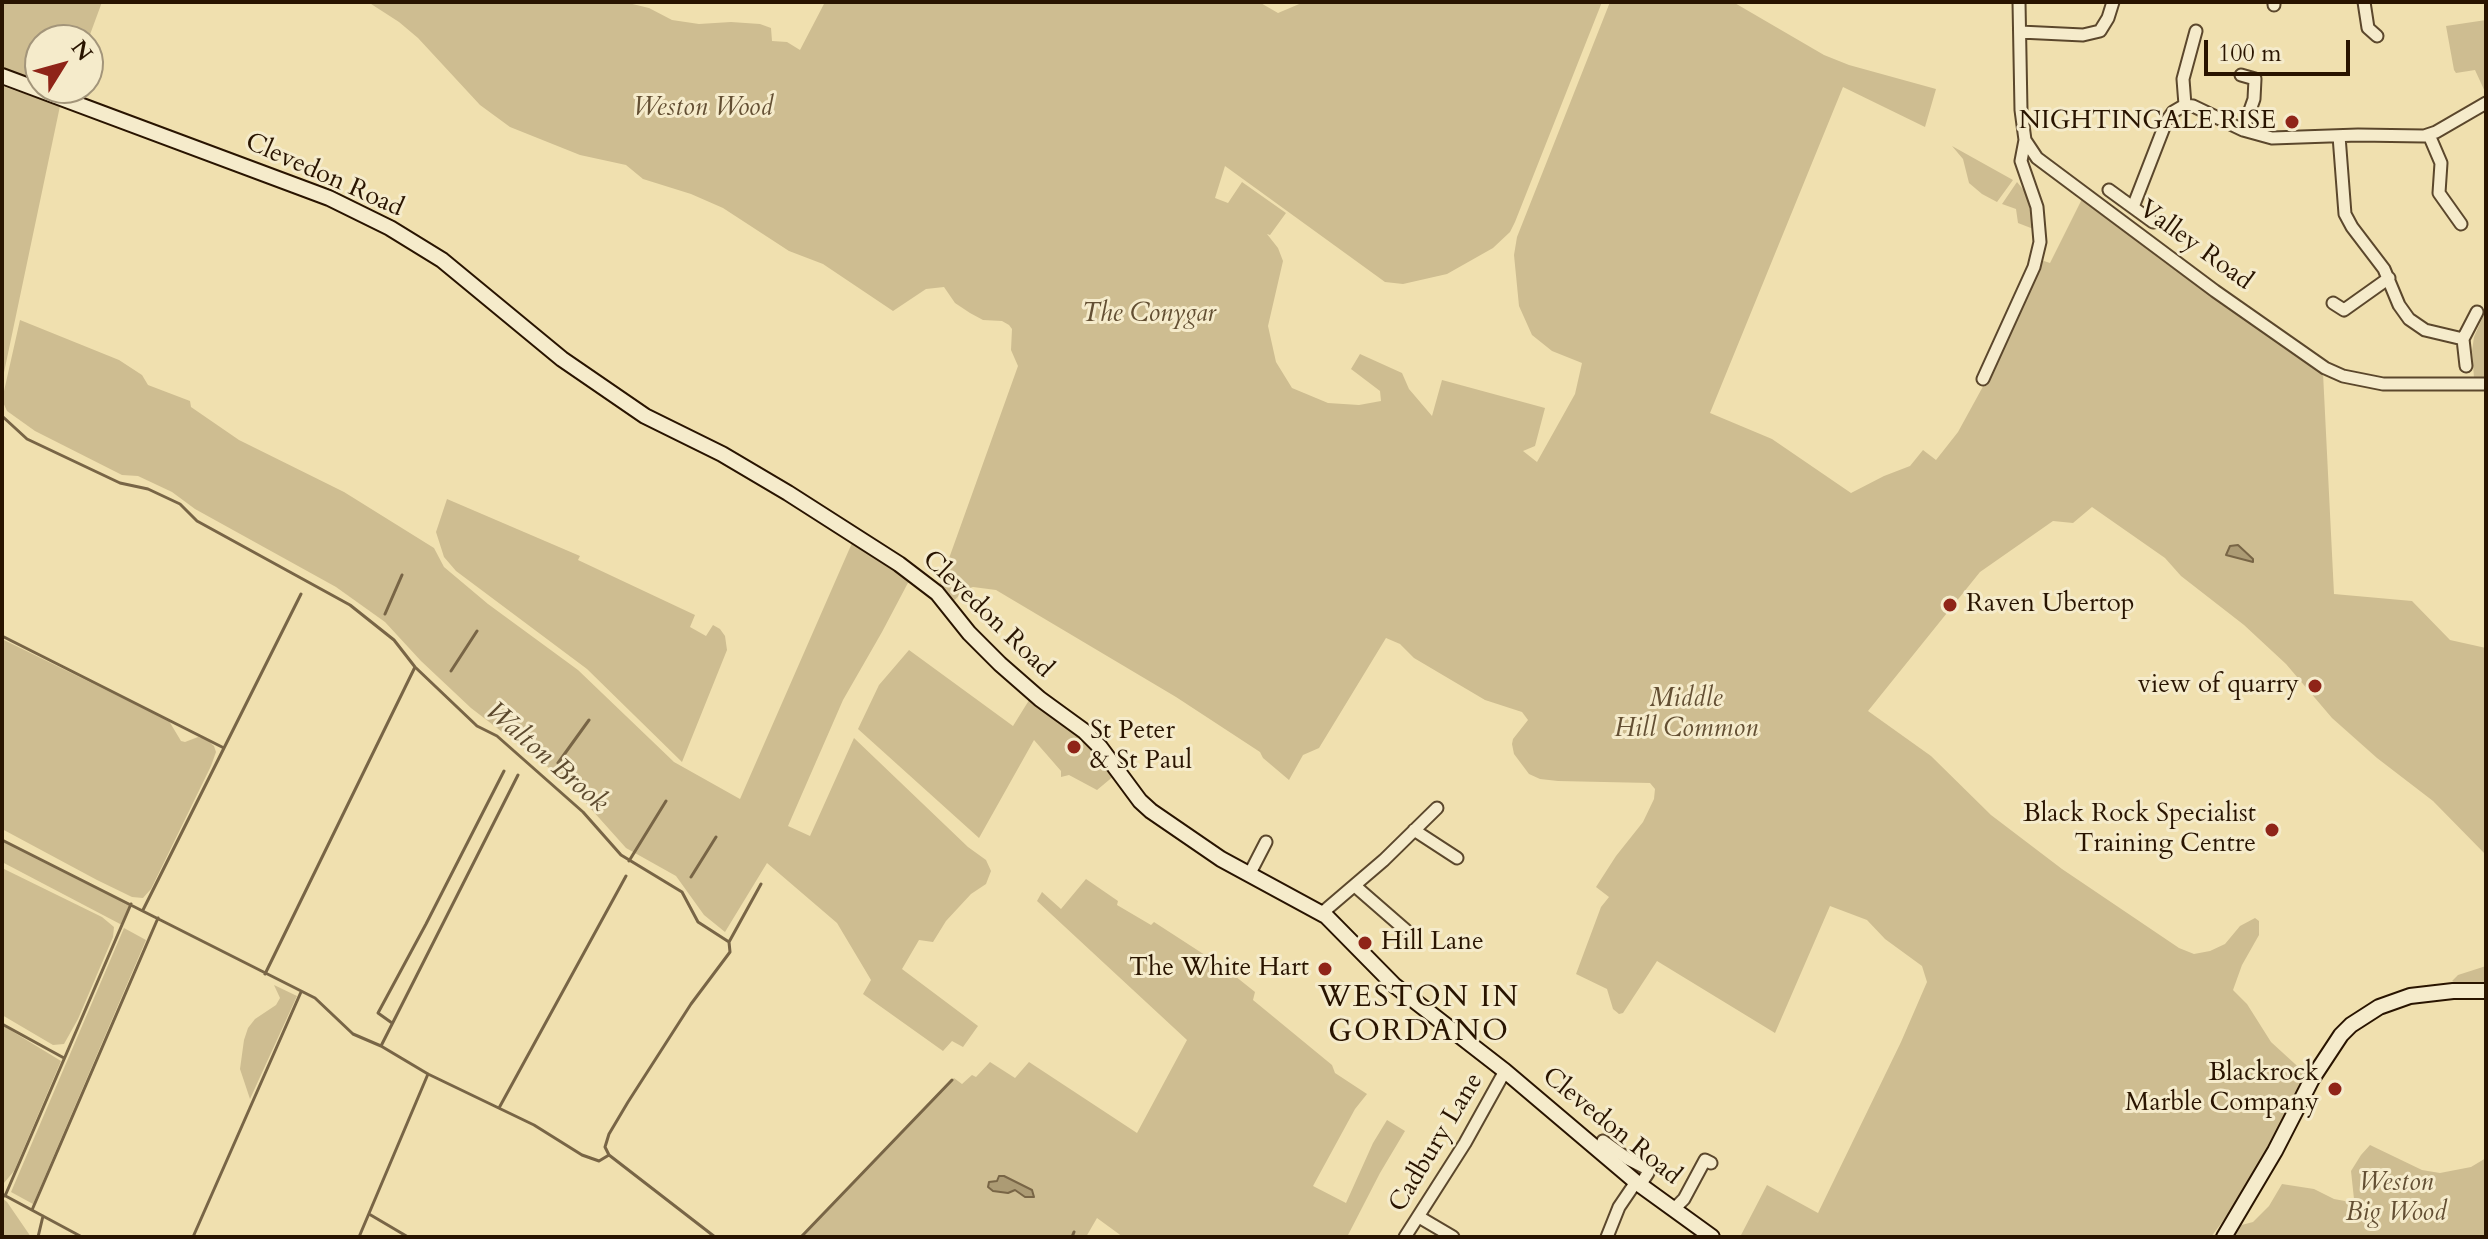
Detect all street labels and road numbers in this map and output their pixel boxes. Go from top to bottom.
street label: Clevedon Road [240,127,408,225]
street label: Valley Road [2132,194,2258,298]
street label: Clevedon Road [915,545,1059,685]
street label: Clevedon Road [1535,1061,1687,1193]
street label: Cadbury Lane [1383,1068,1491,1218]

